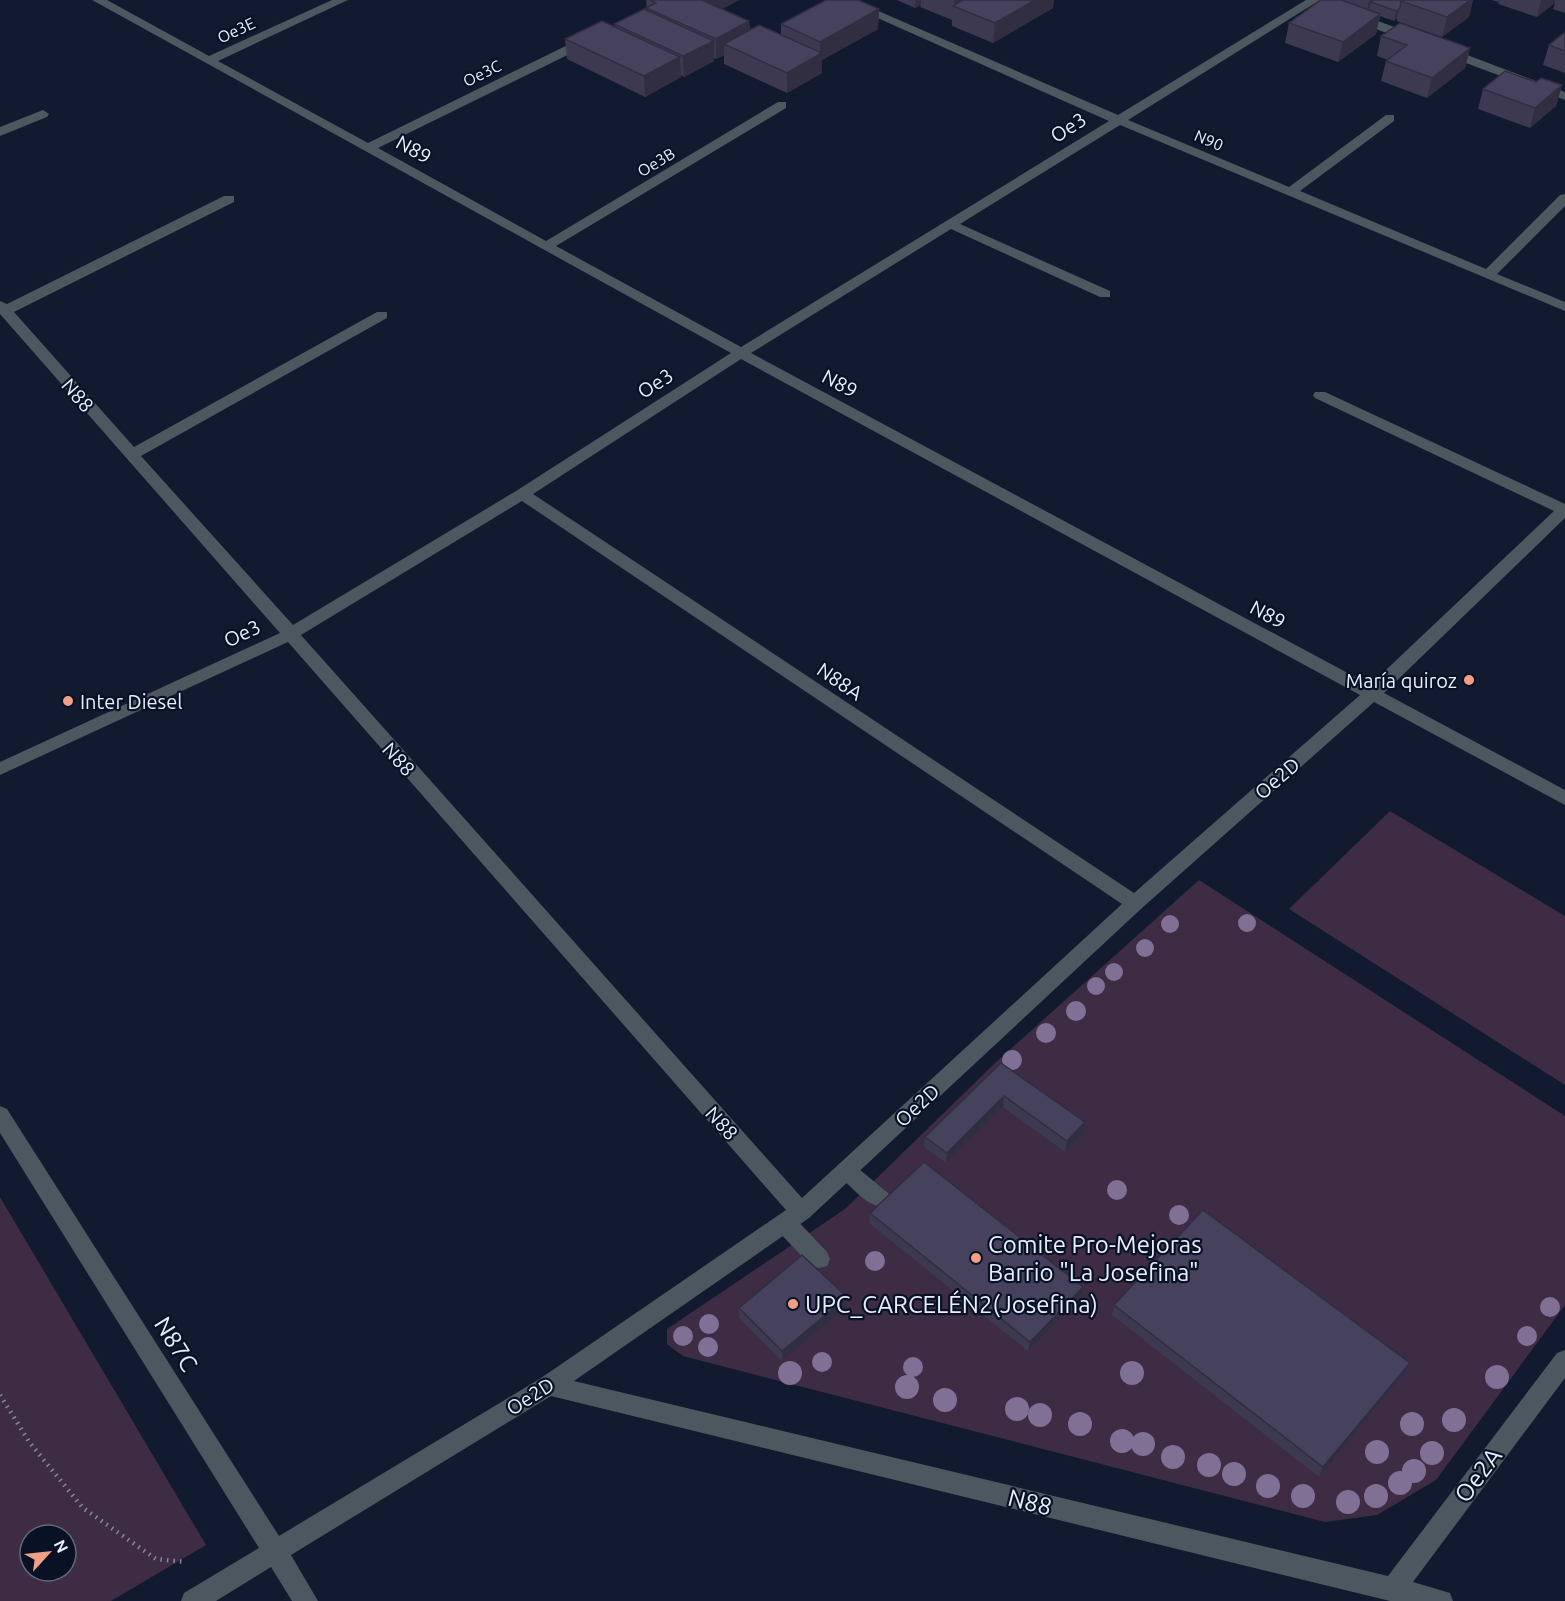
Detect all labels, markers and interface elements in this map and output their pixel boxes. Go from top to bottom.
street label: Oe3E [214,14,258,46]
street label: Oe3C [460,56,504,90]
street label: Oe3 [1046,107,1090,147]
street label: N90 [1192,126,1226,154]
street label: N89 [392,130,436,168]
street label: Oe3B [634,144,678,180]
street label: Oe3 [633,363,677,403]
street label: N89 [818,364,862,402]
street label: N88 [57,374,99,416]
street label: N89 [1246,595,1290,633]
street label: Oe3 [220,615,264,651]
street label: N88A [813,658,867,704]
place label: María quiroz [1346,669,1457,692]
marker: María quiroz [1462,673,1476,687]
place label: Inter Diesel [80,690,183,713]
marker: Inter Diesel [61,694,75,708]
street label: N88 [378,738,420,780]
street label: Oe2D [1250,752,1304,804]
street label: Oe2D [890,1079,944,1131]
street label: N88 [701,1102,743,1144]
place label: Comite Pro-Mejoras Barrio "La Josefina" [988,1231,1202,1286]
marker: Comite Pro-Mejoras Barrio "La Josefina" [969,1251,983,1265]
place label: UPC_CARCELÉN2(Josefina) [805,1290,1098,1318]
marker: UPC_CARCELÉN2(Josefina) [786,1297,800,1311]
street label: N87C [149,1312,203,1376]
street label: Oe2D [502,1372,558,1420]
street label: Oe2A [1449,1442,1507,1507]
street label: N88 [1005,1484,1055,1520]
north arrow [18,1523,78,1583]
text: N [51,1537,72,1556]

